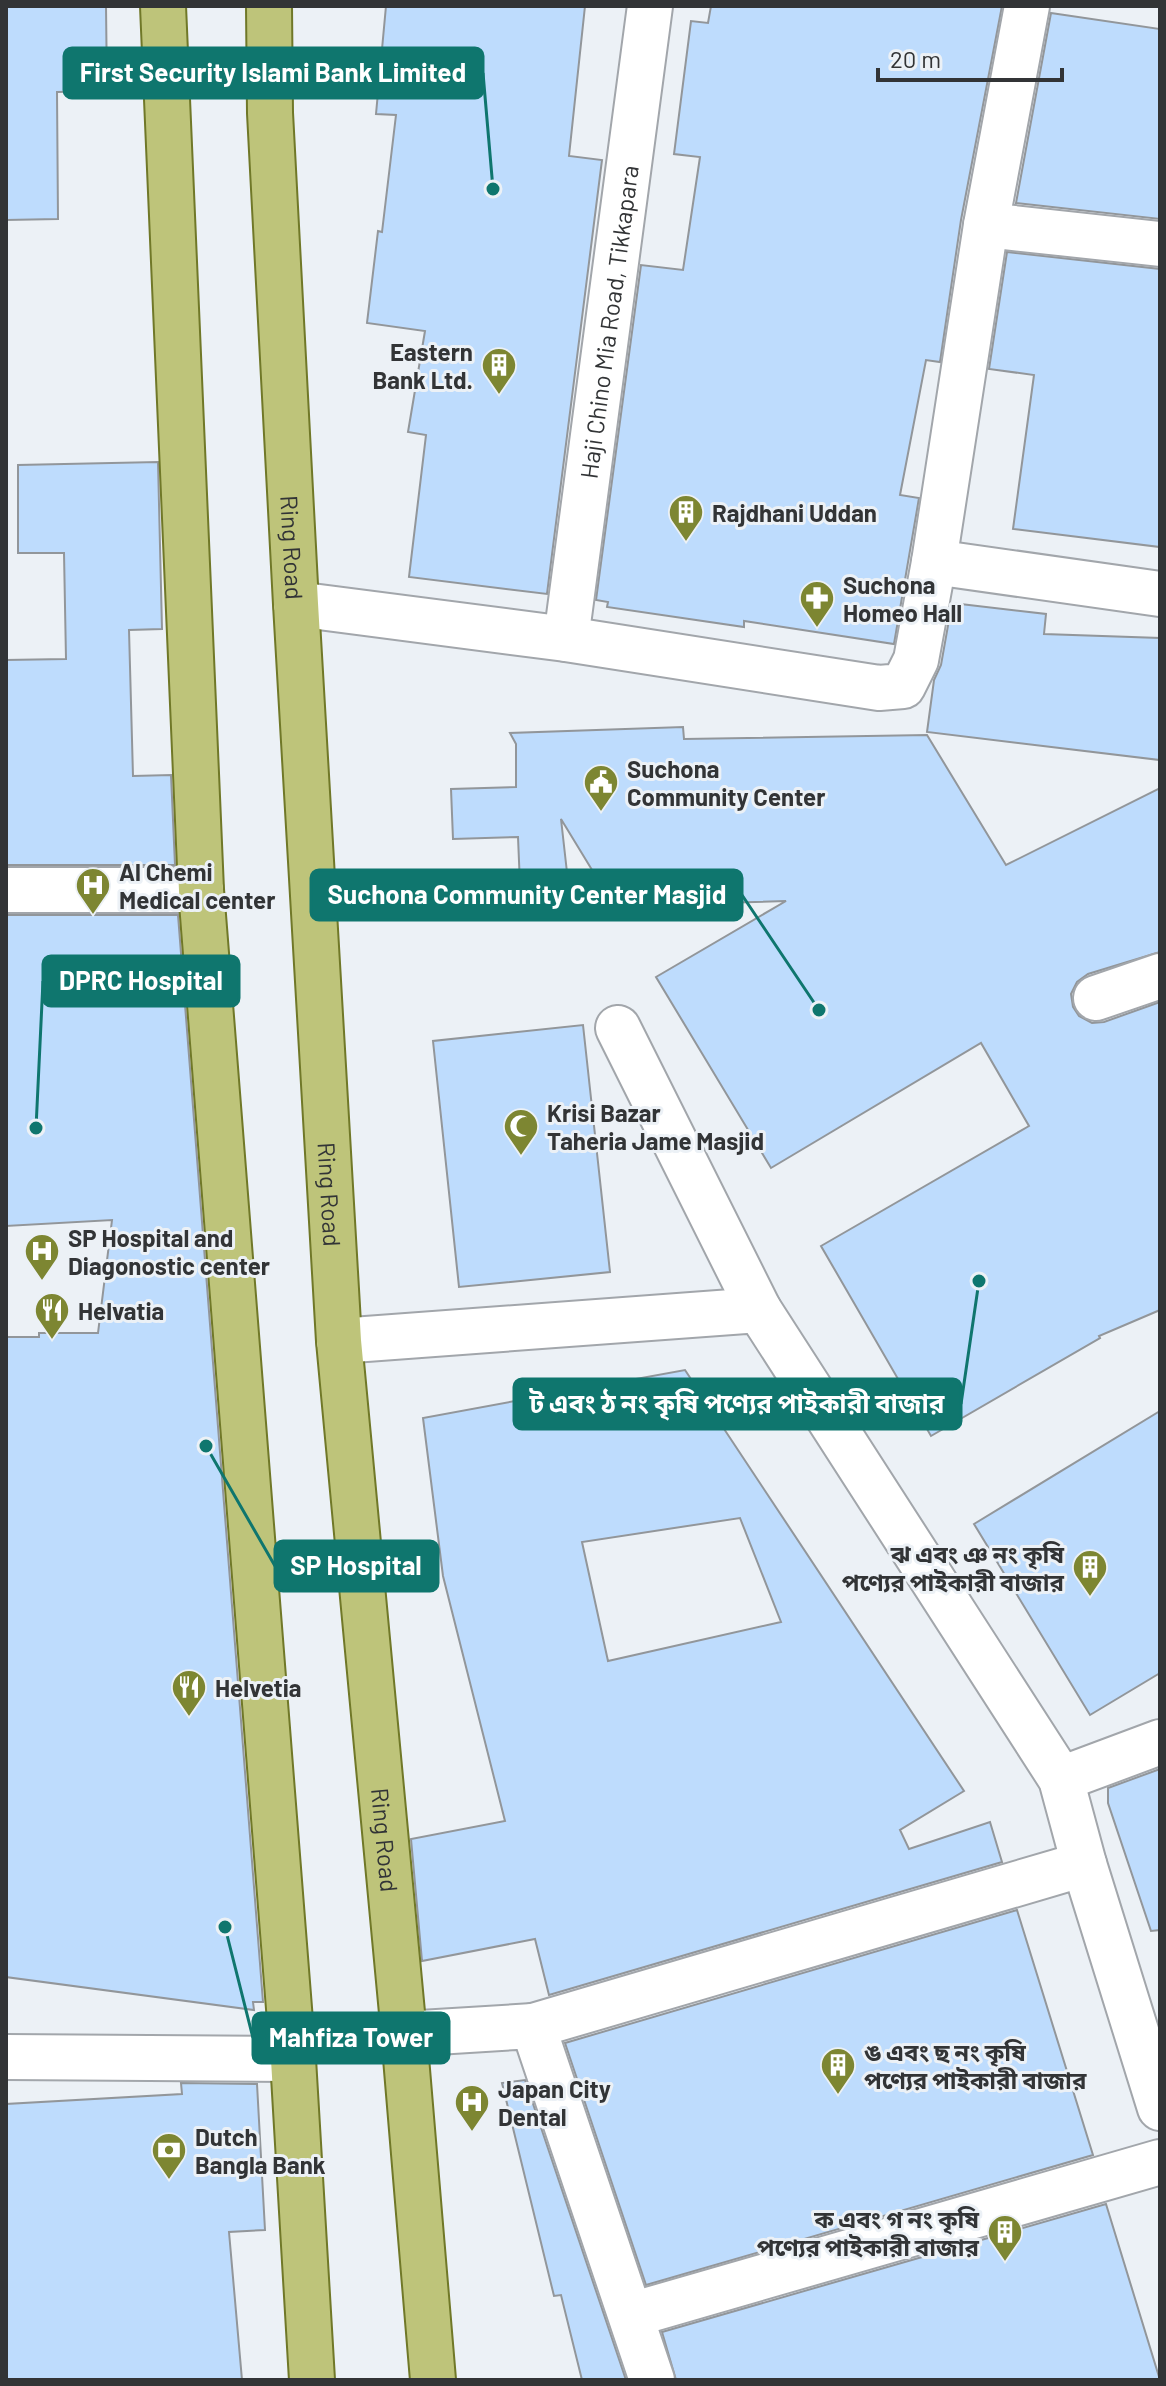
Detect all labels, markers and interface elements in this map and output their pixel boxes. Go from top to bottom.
scale bar [878,32,1062,82]
text: 20 m [890,44,941,73]
callout: First Security Islami Bank Limited [64,48,483,98]
text: First Security Islami Bank Limited [80,56,466,87]
street label: Haji Chino Mia Road, Tikkapara [573,163,643,480]
place label: Eastern Bank Ltd. [372,337,473,394]
building icon: Eastern Bank Ltd. [480,346,518,396]
building icon: Rajdhani Uddan [667,493,705,543]
street label: Ring Road [276,494,310,600]
place label: Rajdhani Uddan [712,498,877,527]
place label: Suchona Homeo Hall [843,570,962,627]
pharmacy icon: Suchona Homeo Hall [798,579,836,629]
place label: Suchona Community Center [627,754,825,811]
public building icon: Suchona Community Center [582,763,620,813]
place label: Al Chemi Medical center [119,857,275,914]
hospital icon: Al Chemi Medical center [74,866,112,916]
callout: Suchona Community Center Masjid [311,870,742,920]
text: Suchona Community Center Masjid [328,878,726,909]
callout: DPRC Hospital [43,956,239,1006]
text: DPRC Hospital [59,964,223,995]
place label: Krisi Bazar Taheria Jame Masjid [547,1098,764,1155]
mosque icon: Krisi Bazar Taheria Jame Masjid [502,1107,540,1157]
street label: Ring Road [313,1141,348,1247]
place label: SP Hospital and Diagonostic center [68,1223,270,1280]
hospital icon: SP Hospital and Diagonostic center [23,1232,61,1282]
restaurant icon: Helvatia [33,1291,71,1341]
place label: Helvatia [78,1296,164,1325]
callout: ট এবং ঠ নং কৃষি পণ্যের পাইকারী বাজার [514,1379,961,1429]
text: ট এবং ঠ নং কৃষি পণ্যের পাইকারী বাজার [529,1387,945,1421]
place label: ঝ এবং ঞ নং কৃষি পণ্যের পাইকারী বাজার [842,1539,1065,1596]
callout: SP Hospital [275,1541,438,1591]
building icon: ঝ এবং ঞ নং কৃষি পণ্যের পাইকারী বাজার [1071,1548,1109,1598]
text: SP Hospital [290,1549,422,1580]
restaurant icon: Helvetia [170,1668,208,1718]
place label: Helvetia [215,1673,301,1702]
street label: Ring Road [366,1786,405,1893]
callout: Mahfiza Tower [253,2013,449,2063]
text: Mahfiza Tower [269,2021,433,2052]
place label: ঙ এবং ছ নং কৃষি পণ্যের পাইকারী বাজার [864,2037,1087,2094]
building icon: ঙ এবং ছ নং কৃষি পণ্যের পাইকারী বাজার [819,2046,857,2096]
place label: Japan City Dental [498,2074,611,2131]
hospital icon: Japan City Dental [453,2083,491,2133]
place label: Dutch Bangla Bank [195,2122,326,2179]
bank icon: Dutch Bangla Bank [150,2131,188,2181]
place label: ক এবং গ নং কৃষি পণ্যের পাইকারী বাজার [757,2204,980,2261]
building icon: ক এবং গ নং কৃষি পণ্যের পাইকারী বাজার [986,2213,1024,2263]

